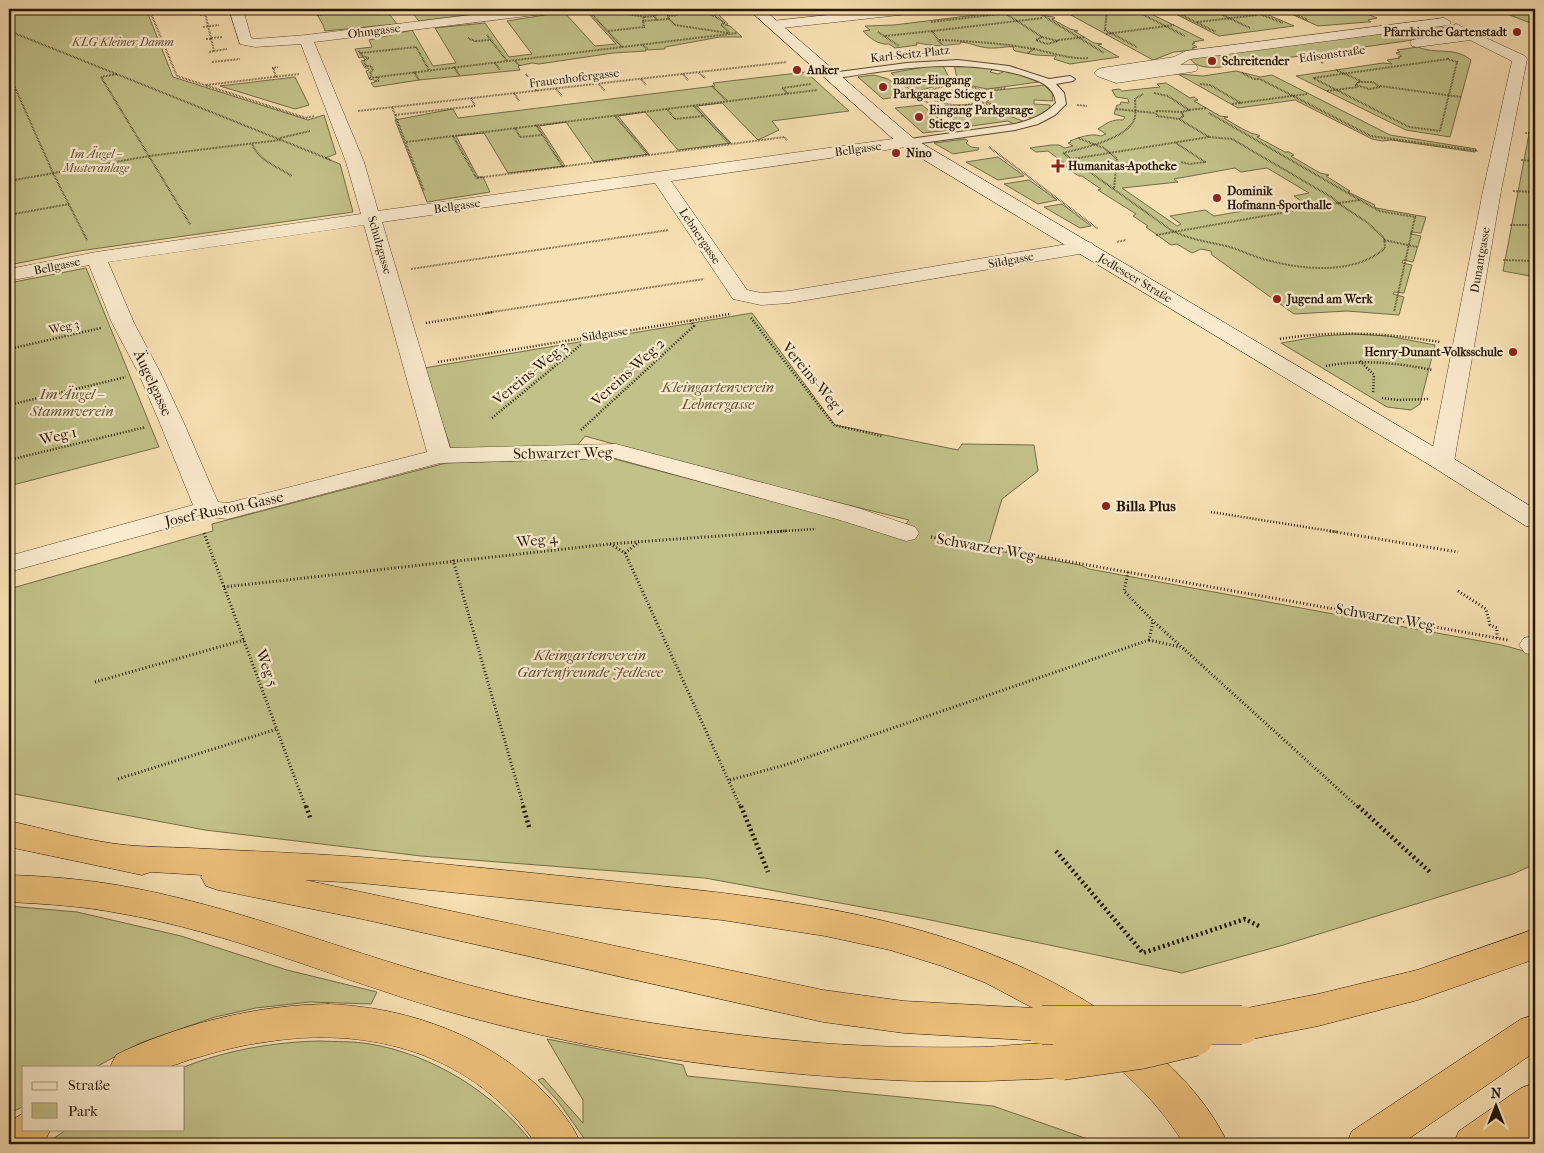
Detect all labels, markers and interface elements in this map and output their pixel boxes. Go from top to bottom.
street label: Ohmgasse [347,21,401,41]
place label: Pfarrkirche Gartenstadt [1383,25,1508,39]
marker: Pfarrkirche Gartenstadt [1511,26,1523,38]
park label: KLG Kleiner Damm [71,35,174,49]
street label: Edisonstraße [1298,42,1366,66]
street label: Karl-Seitz-Platz [870,43,951,65]
place label: Schreitender [1222,54,1290,68]
marker: Schreitender [1206,55,1218,67]
place label: Anker [806,63,840,77]
marker: Anker [791,64,803,76]
street label: Frauenhofergasse [528,66,620,90]
place label: name=Eingang Parkgarage Stiege 1 [892,73,993,102]
marker: name=Eingang Parkgarage Stiege 1 [877,81,889,93]
place label: Eingang Parkgarage Stiege 2 [929,103,1034,132]
marker: Eingang Parkgarage Stiege 2 [913,111,925,123]
street label: Bellgasse [834,139,882,159]
park label: Im Äugel – Musteranlage [62,146,130,175]
place label: Nino [906,146,932,160]
marker: Nino [890,147,902,159]
place label: Humanitas-Apotheke [1068,159,1177,174]
marker: Humanitas-Apotheke [1052,160,1064,172]
place label: Dominik Hofmann-Sporthalle [1227,184,1332,213]
marker: Dominik Hofmann-Sporthalle [1211,192,1223,204]
street label: Bellgasse [433,196,481,216]
street label: Lebnergasse [676,206,724,267]
street label: Schulzgasse [365,214,395,276]
street label: Dunantgasse [1467,226,1493,294]
street label: Sildgasse [987,249,1035,271]
street label: Jedleseer Straße [1095,250,1174,306]
street label: Bellgasse [33,254,82,278]
place label: Jugend am Werk [1285,292,1373,307]
marker: Jugend am Werk [1271,293,1283,305]
street label: Weg 3 [46,317,81,337]
street label: Sildgasse [581,323,629,345]
street label: Vereins-Weg 2 [587,334,669,410]
street label: Vereins-Weg 3 [488,337,571,409]
street label: Vereins-Weg 1 [777,338,850,419]
place label: Henry-Dunant-Volksschule [1364,345,1503,360]
street label: Äugelgasse [129,346,176,419]
marker: Henry-Dunant-Volksschule [1507,346,1519,358]
park label: Kleingartenverein Lebnergasse [661,378,774,413]
park label: Im Äugel – Stammverein [29,385,114,420]
street label: Weg 1 [37,423,78,449]
street label: Schwarzer Weg [513,443,614,463]
street label: Josef-Ruston-Gasse [162,488,286,531]
place label: Billa Plus [1116,497,1176,515]
marker: Billa Plus [1100,500,1112,512]
street label: Weg 4 [515,529,560,551]
street label: Schwarzer Weg [935,529,1038,565]
street label: Schwarzer Weg [1334,599,1437,635]
street label: Weg 5 [252,646,282,689]
park label: Kleingartenverein Gartenfreunde Jedlesee [517,646,664,681]
legend [22,1066,185,1130]
text: Straße [68,1076,111,1094]
north arrow [1472,1080,1522,1130]
text: N [1491,1085,1502,1102]
text: Park [68,1102,98,1120]

